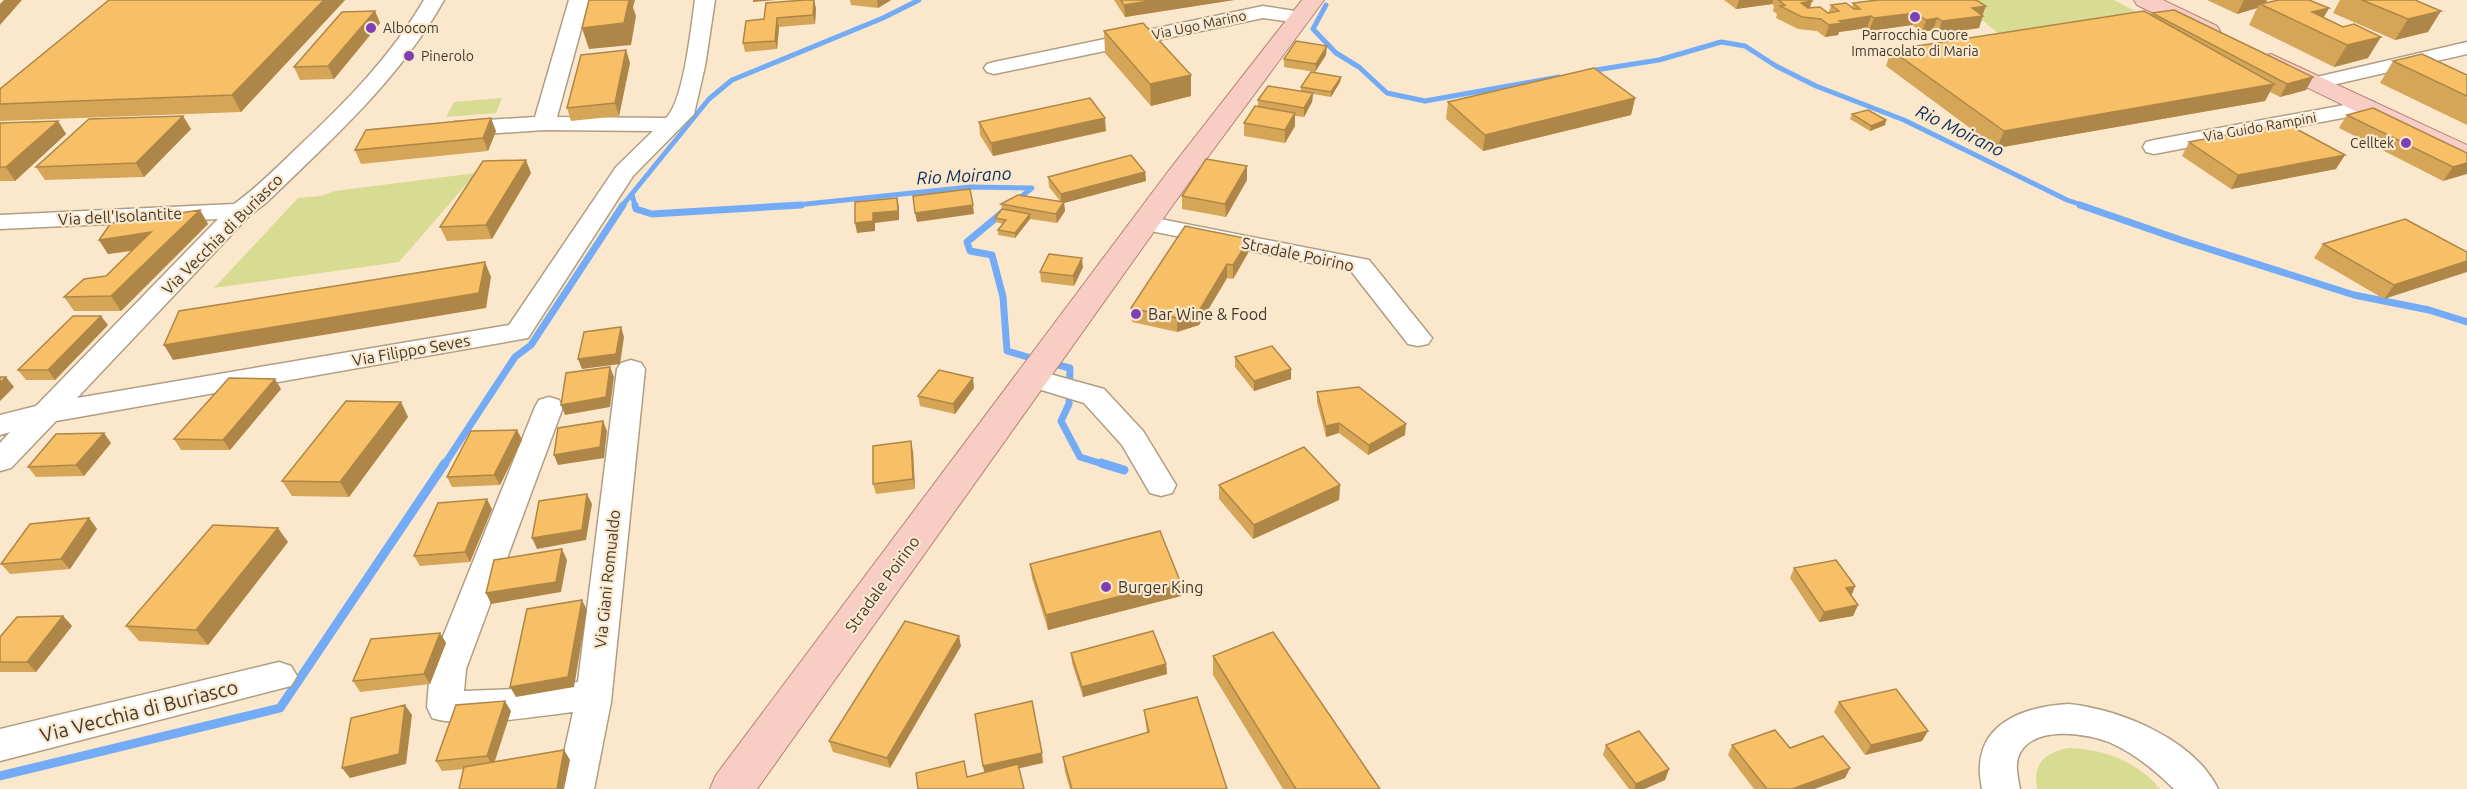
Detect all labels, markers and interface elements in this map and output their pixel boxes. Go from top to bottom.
street label: Via Ugo Marino [1150,7,1248,43]
marker: Parrocchia Cuore Immacolato di Maria [1908,10,1922,24]
place label: Albocom [383,20,439,36]
marker: Albocom [364,21,378,35]
place label: Parrocchia Cuore Immacolato di Maria [1851,27,1979,59]
place label: Pinerolo [421,48,474,64]
marker: Pinerolo [402,49,416,63]
water label: Rio Moirano [1913,100,2008,160]
street label: Via Guido Rampini [2202,109,2318,145]
place label: Celltek [2350,135,2394,151]
marker: Celltek [2399,136,2413,150]
water label: Rio Moirano [916,163,1012,187]
street label: Via Vecchia di Buriasco [158,170,286,298]
street label: Via dell'Isolantite [58,204,182,228]
street label: Stradale Poirino [1240,233,1356,275]
place label: Bar Wine & Food [1148,305,1267,323]
marker: Bar Wine & Food [1129,307,1143,321]
street label: Via Filippo Seves [351,331,471,369]
street label: Via Giani Romualdo [591,509,623,649]
street label: Stradale Poirino [841,532,923,636]
place label: Burger King [1118,578,1203,596]
marker: Burger King [1099,580,1113,594]
street label: Via Vecchia di Buriasco [37,675,240,746]

